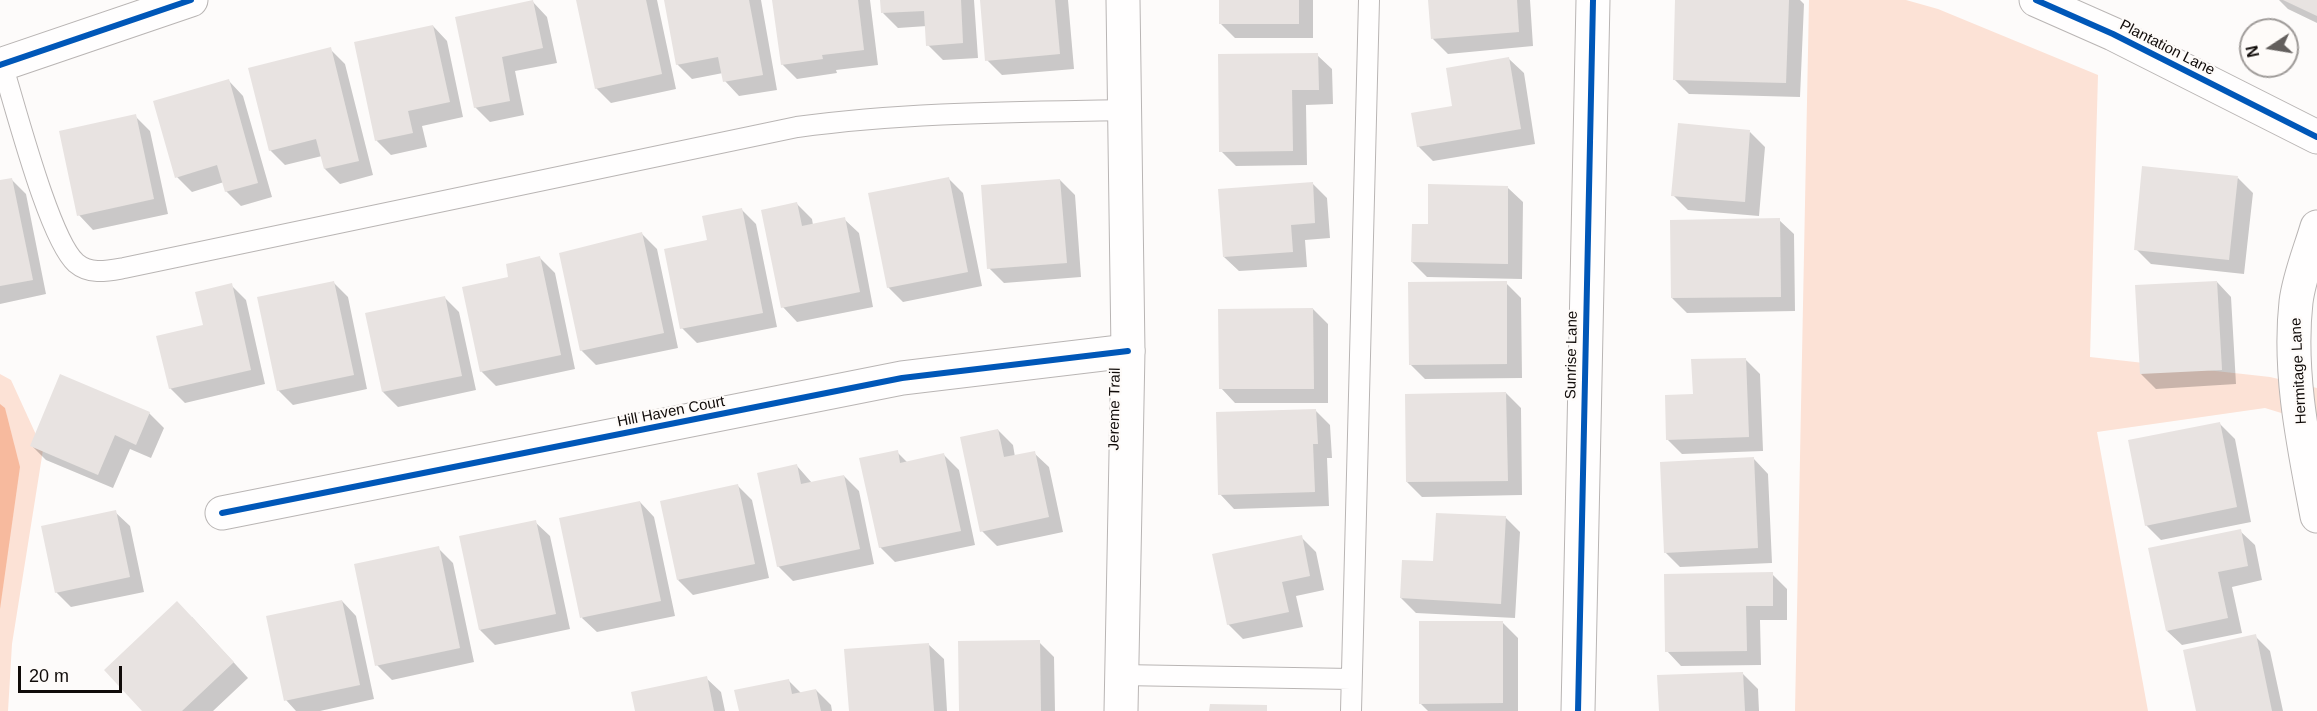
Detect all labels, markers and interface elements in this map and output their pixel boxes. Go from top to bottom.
street label: Plantation Lane [2116,16,2218,80]
north arrow [2239,18,2299,78]
text: N [2243,44,2262,59]
street label: Sunrise Lane [1562,311,1582,399]
street label: Hermitage Lane [2287,317,2311,425]
street label: Jereme Trail [1105,367,1125,451]
street label: Hill Haven Court [616,393,726,431]
scale bar [21,654,124,692]
text: 20 m [29,666,69,686]

